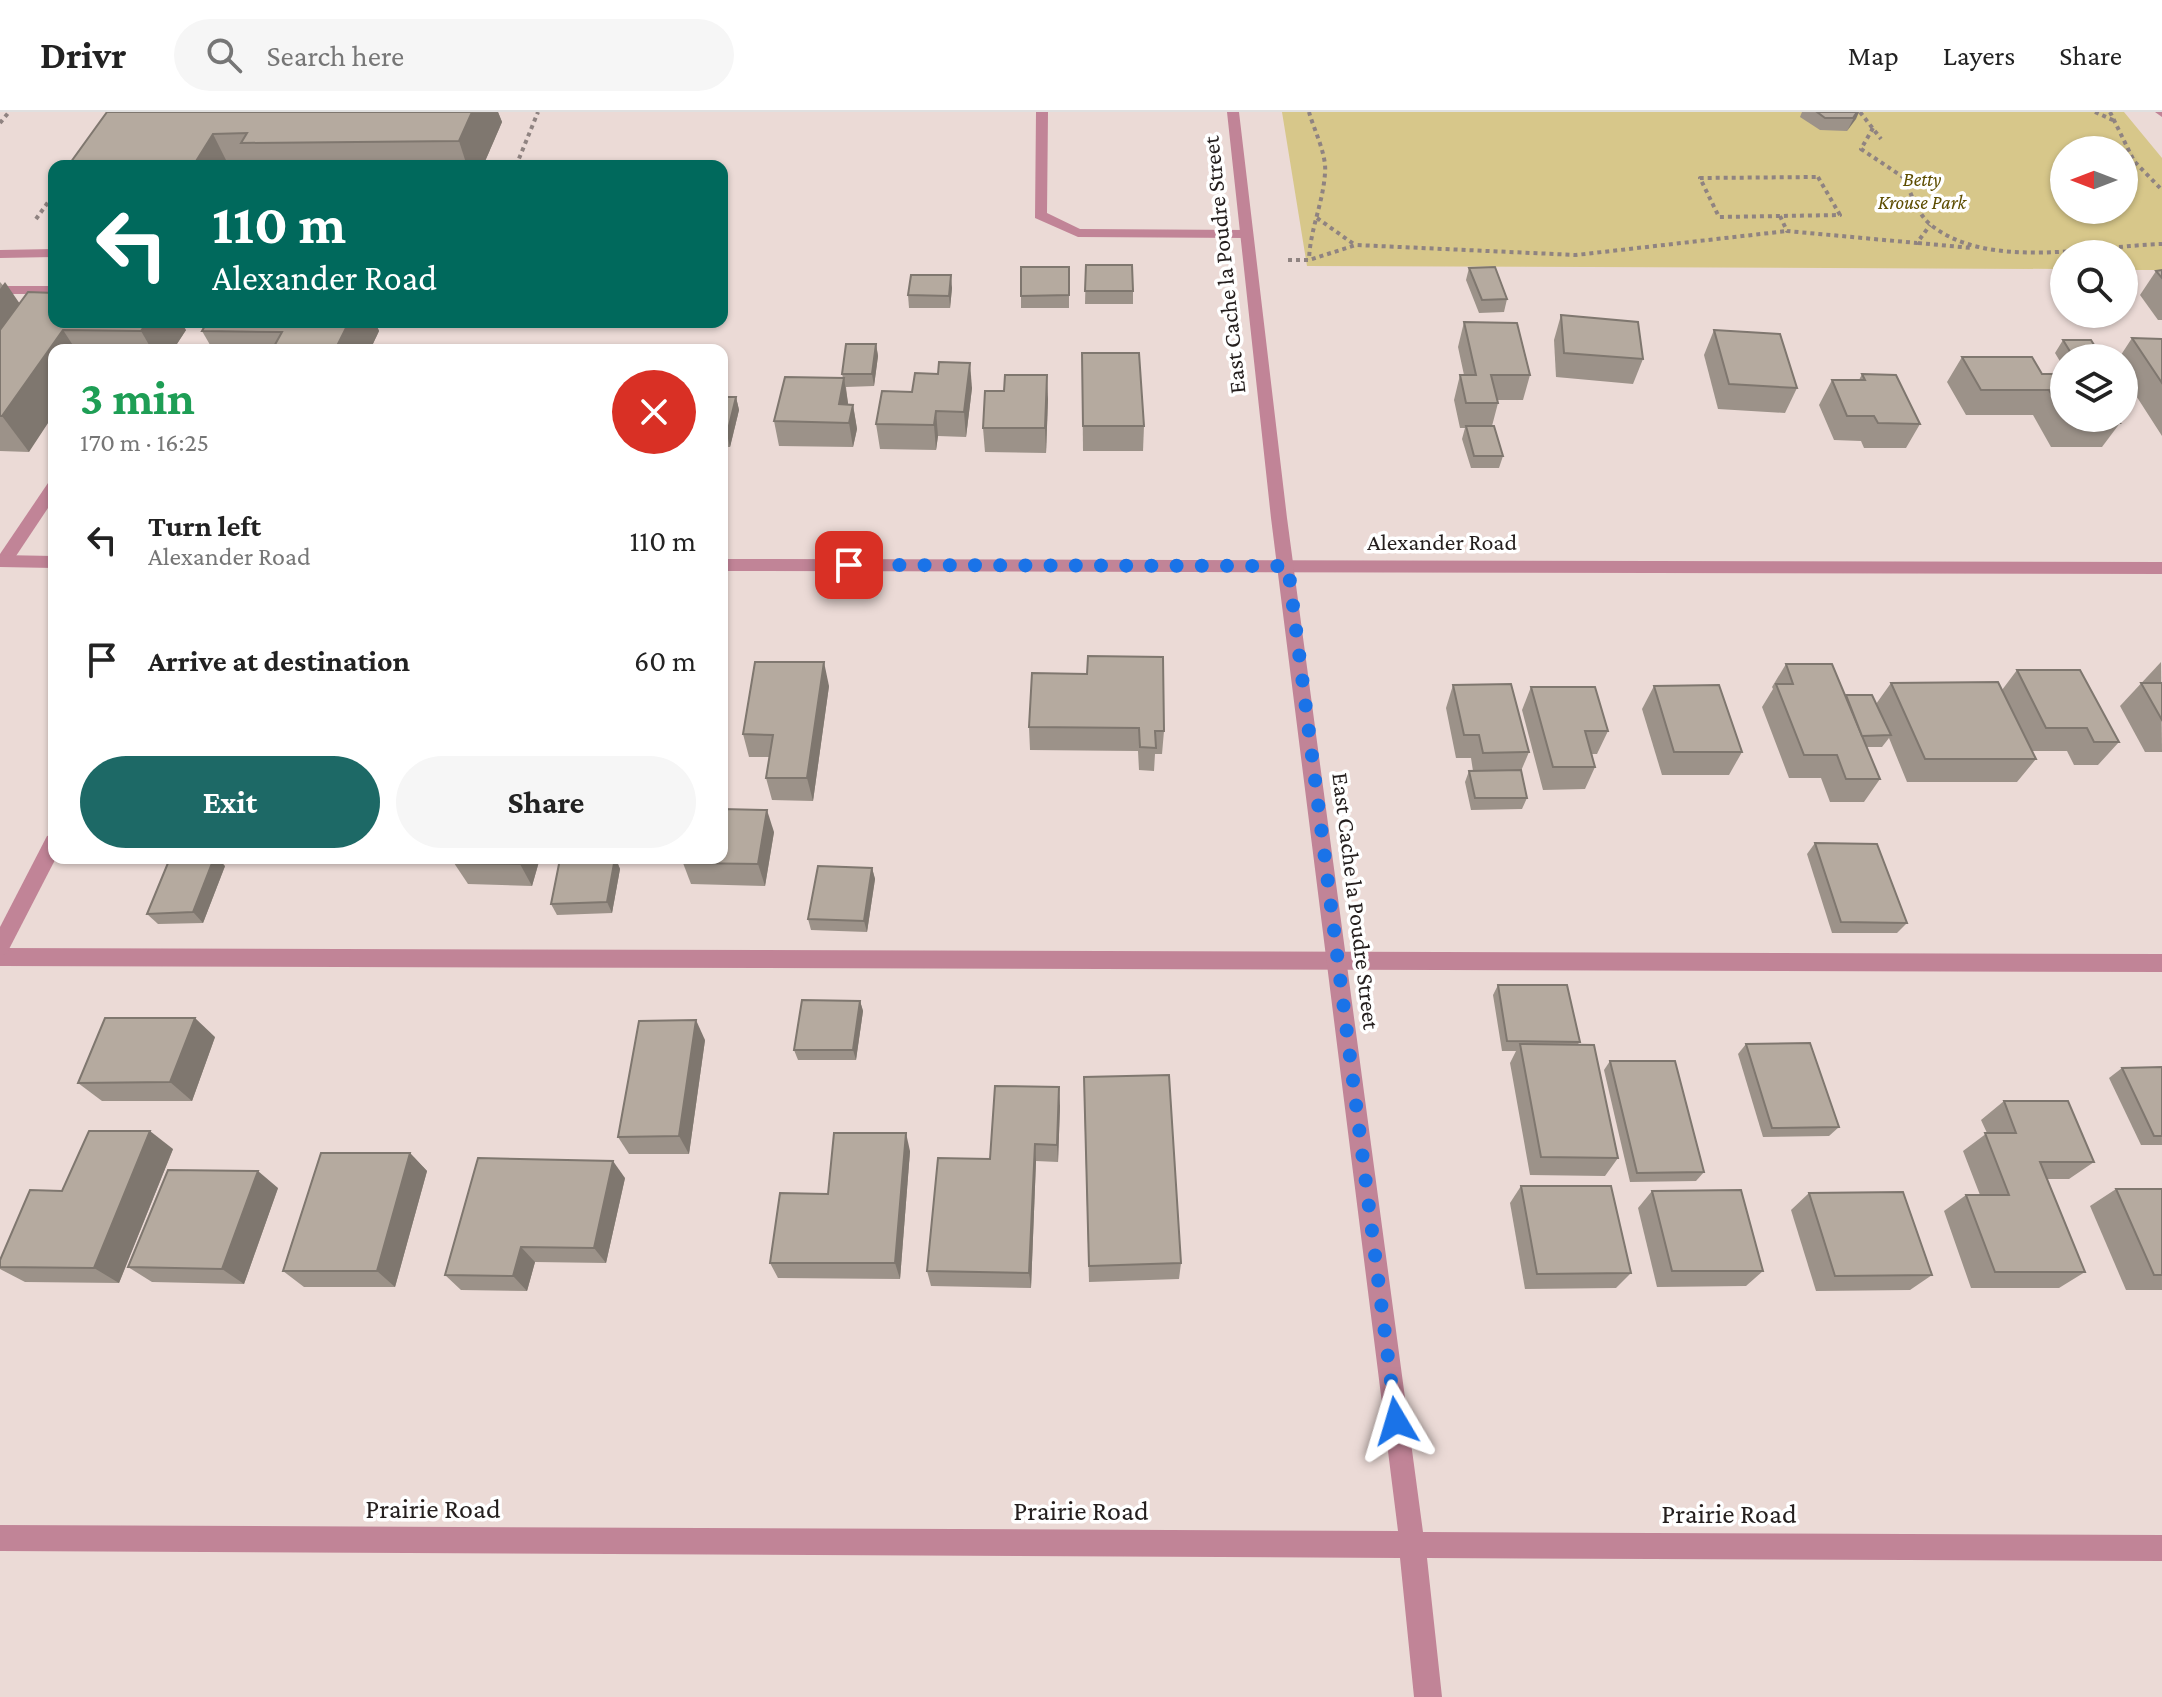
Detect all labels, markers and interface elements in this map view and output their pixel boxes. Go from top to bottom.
search box [174,19,734,91]
icon: search [202,33,246,77]
text: Drivr [40,34,126,76]
text: Search here [266,39,404,72]
text: Map [1848,40,1899,71]
text: Layers [1943,40,2015,71]
text: Share [2059,40,2122,71]
street label: East Cache la Poudre Street [1196,134,1250,395]
north arrow [2050,136,2138,224]
map controls [2050,136,2138,432]
park label: Betty Krouse Park [1878,168,1967,213]
icon: left [80,192,184,296]
text: 110 m [212,193,346,255]
button: search [2050,240,2138,328]
text: Alexander Road [212,258,437,298]
button: layers [2050,344,2138,432]
button: close [612,370,696,454]
text: 3 min [80,371,195,424]
text: 170 m · 16:25 [80,428,209,457]
text: Turn left [148,509,261,542]
icon: left [80,518,124,562]
text: 110 m [629,524,696,557]
street label: Alexander Road [1367,528,1517,555]
pin [815,531,883,599]
text: Alexander Road [148,542,311,571]
icon: arrive [827,543,871,587]
icon: arrive [80,638,124,682]
text: Arrive at destination [148,644,410,677]
text: 60 m [634,644,696,677]
button: Exit [80,756,380,848]
button: Share [396,756,696,848]
street label: East Cache la Poudre Street [1327,771,1386,1032]
position arrow [1354,1379,1438,1463]
street label: Prairie Road [365,1493,501,1524]
street label: Prairie Road [1013,1495,1149,1526]
street label: Prairie Road [1661,1498,1797,1529]

